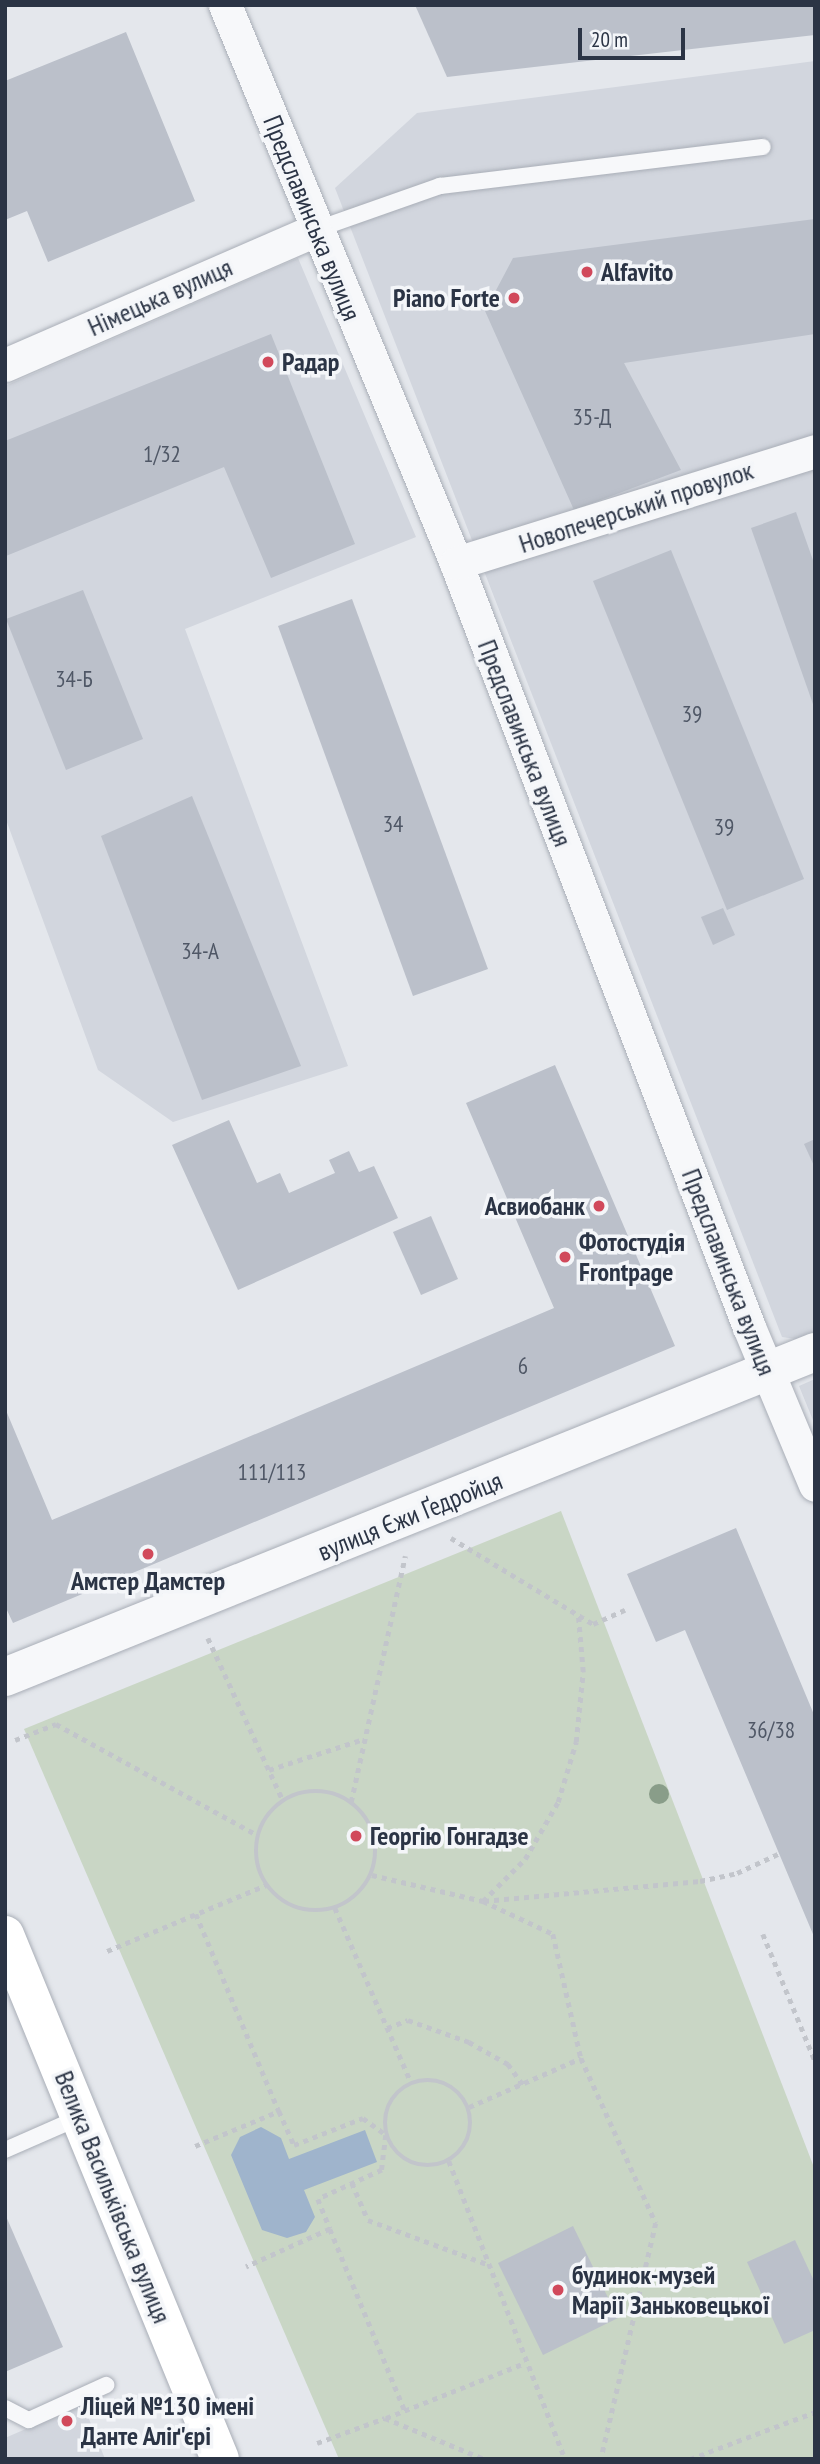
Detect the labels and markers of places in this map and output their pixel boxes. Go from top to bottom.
place label: Alfavito [601,256,673,288]
marker: Alfavito [579,264,595,280]
place label: Piano Forte [393,282,500,314]
marker: Piano Forte [506,290,522,306]
place label: Радар [282,346,339,378]
marker: Радар [260,354,276,370]
place label: Асвиобанк [485,1190,585,1222]
marker: Асвиобанк [591,1198,607,1214]
place label: Фотостудія Frontpage [579,1226,685,1288]
marker: Фотостудія Frontpage [557,1249,573,1265]
marker: Амстер Дамстер [140,1546,156,1562]
place label: Амстер Дамстер [71,1565,225,1597]
place label: Георгію Гонгадзе [370,1820,529,1852]
marker: Георгію Гонгадзе [348,1828,364,1844]
place label: будинок-музей Марії Заньковецької [572,2259,770,2320]
marker: будинок-музей Марії Заньковецької [550,2282,566,2298]
place label: Ліцей №130 імені Данте Аліґ'єрі [81,2390,254,2452]
marker: Ліцей №130 імені Данте Аліґ'єрі [59,2413,75,2429]

